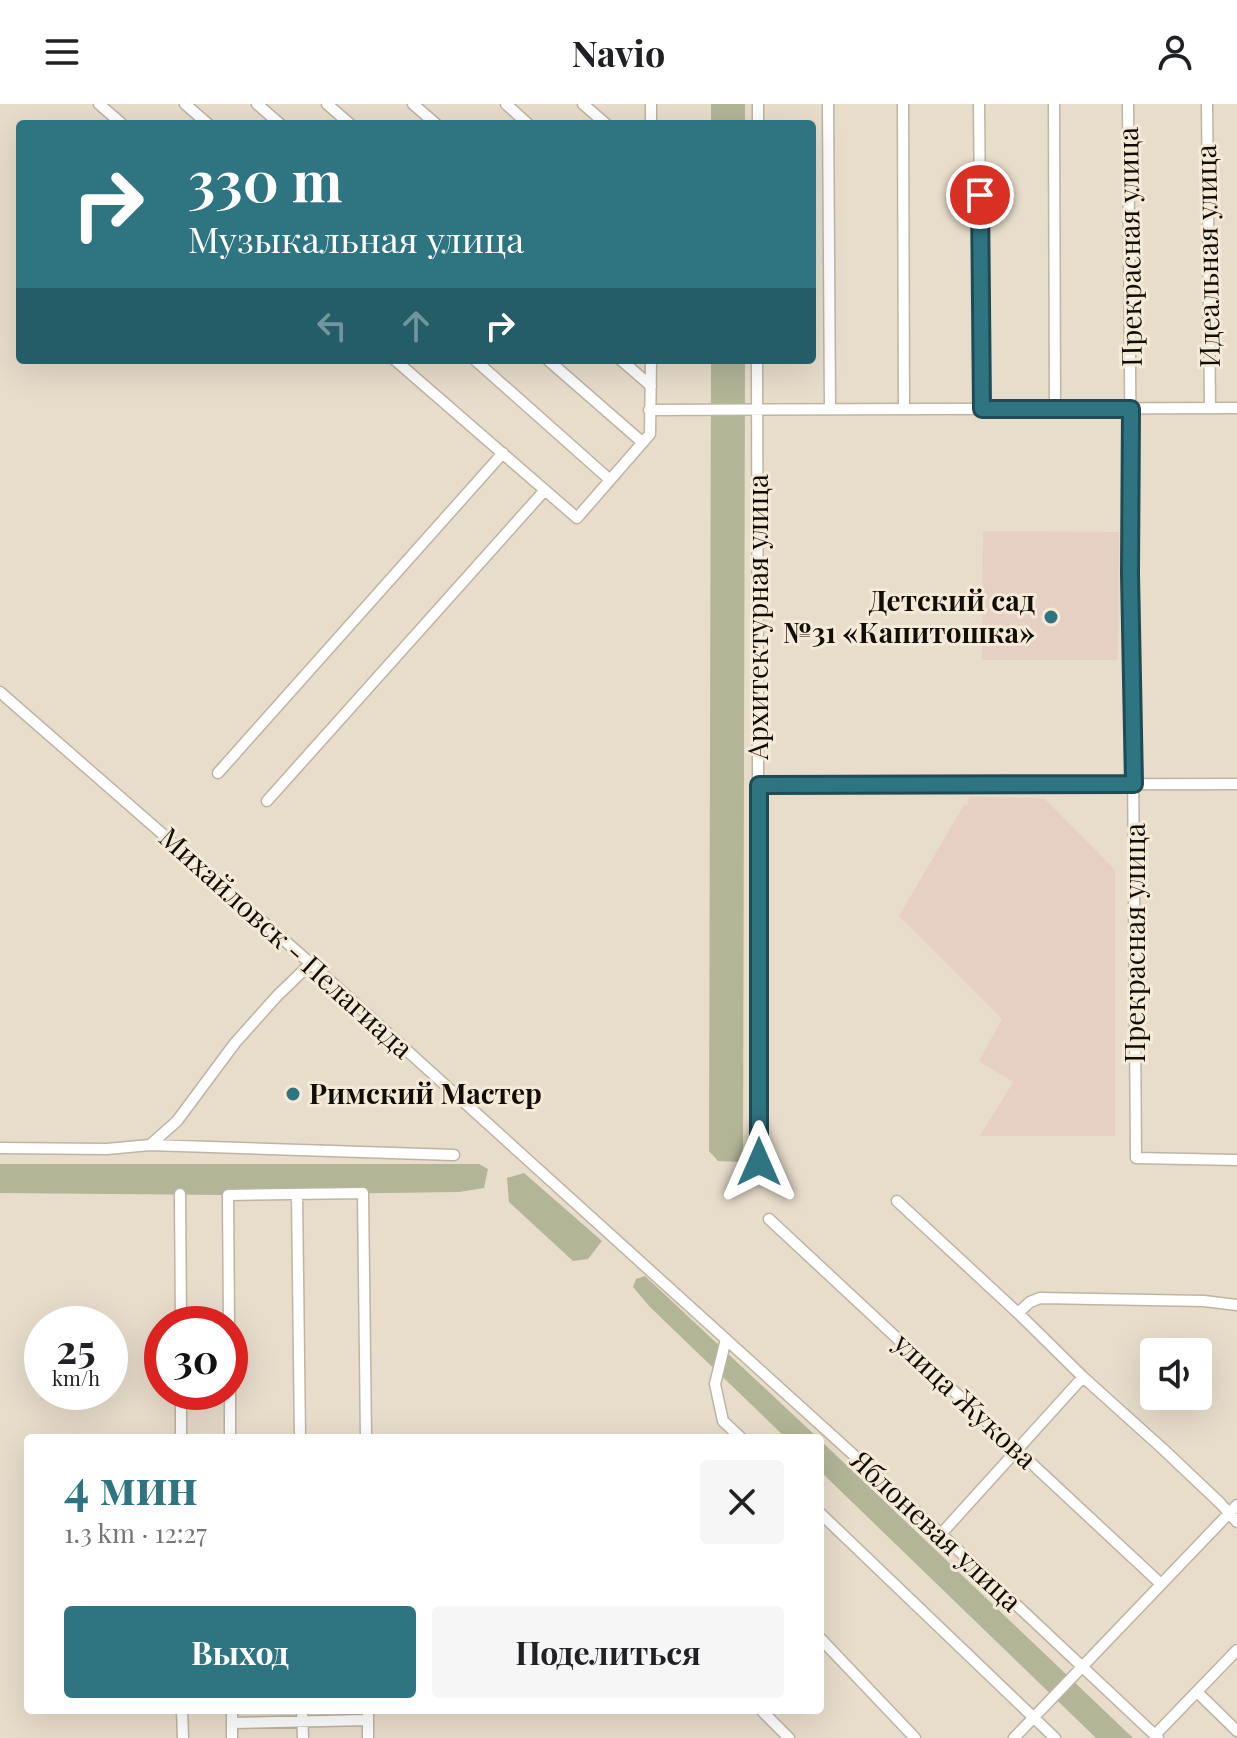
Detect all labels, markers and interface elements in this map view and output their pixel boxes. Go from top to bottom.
text: Navio [572,28,665,76]
icon: menu [40,30,84,74]
icon: person [1153,30,1197,74]
street label: Прекрасная улица [1108,127,1149,367]
text: 330 m [188,142,343,217]
street label: Идеальная улица [1186,144,1227,368]
icon: right [56,152,160,256]
pin [946,161,1014,229]
icon: arrive [958,173,1002,217]
text: Музыкальная улица [188,214,524,262]
icon: left [310,304,354,348]
icon: ahead [394,304,438,348]
icon: right [478,304,522,348]
street label: Архитектурная улица [738,474,775,761]
place label: Детский сад №31 «Капитошка» [783,581,1035,650]
marker: Детский сад №31 «Капитошка» [1042,608,1060,626]
street label: Михайловск - Пелагиада [152,818,422,1066]
street label: Прекрасная улица [1115,823,1152,1063]
place label: Римский Мастер [309,1074,542,1111]
marker: Римский Мастер [284,1085,302,1103]
position arrow [717,1120,801,1204]
speed limit sign: 30 [144,1306,248,1410]
text: 25 [56,1321,96,1374]
street label: улица Жукова [886,1323,1046,1476]
map controls [1140,1338,1212,1410]
button: sound [1140,1338,1212,1410]
text: km/h [52,1364,100,1391]
street label: Яблоневая улица [843,1440,1030,1619]
text: 4 мин [64,1453,198,1517]
button: close [700,1460,784,1544]
text: 1.3 km · 12:27 [64,1515,207,1550]
button: Выход [64,1606,416,1698]
button: Поделиться [432,1606,784,1698]

